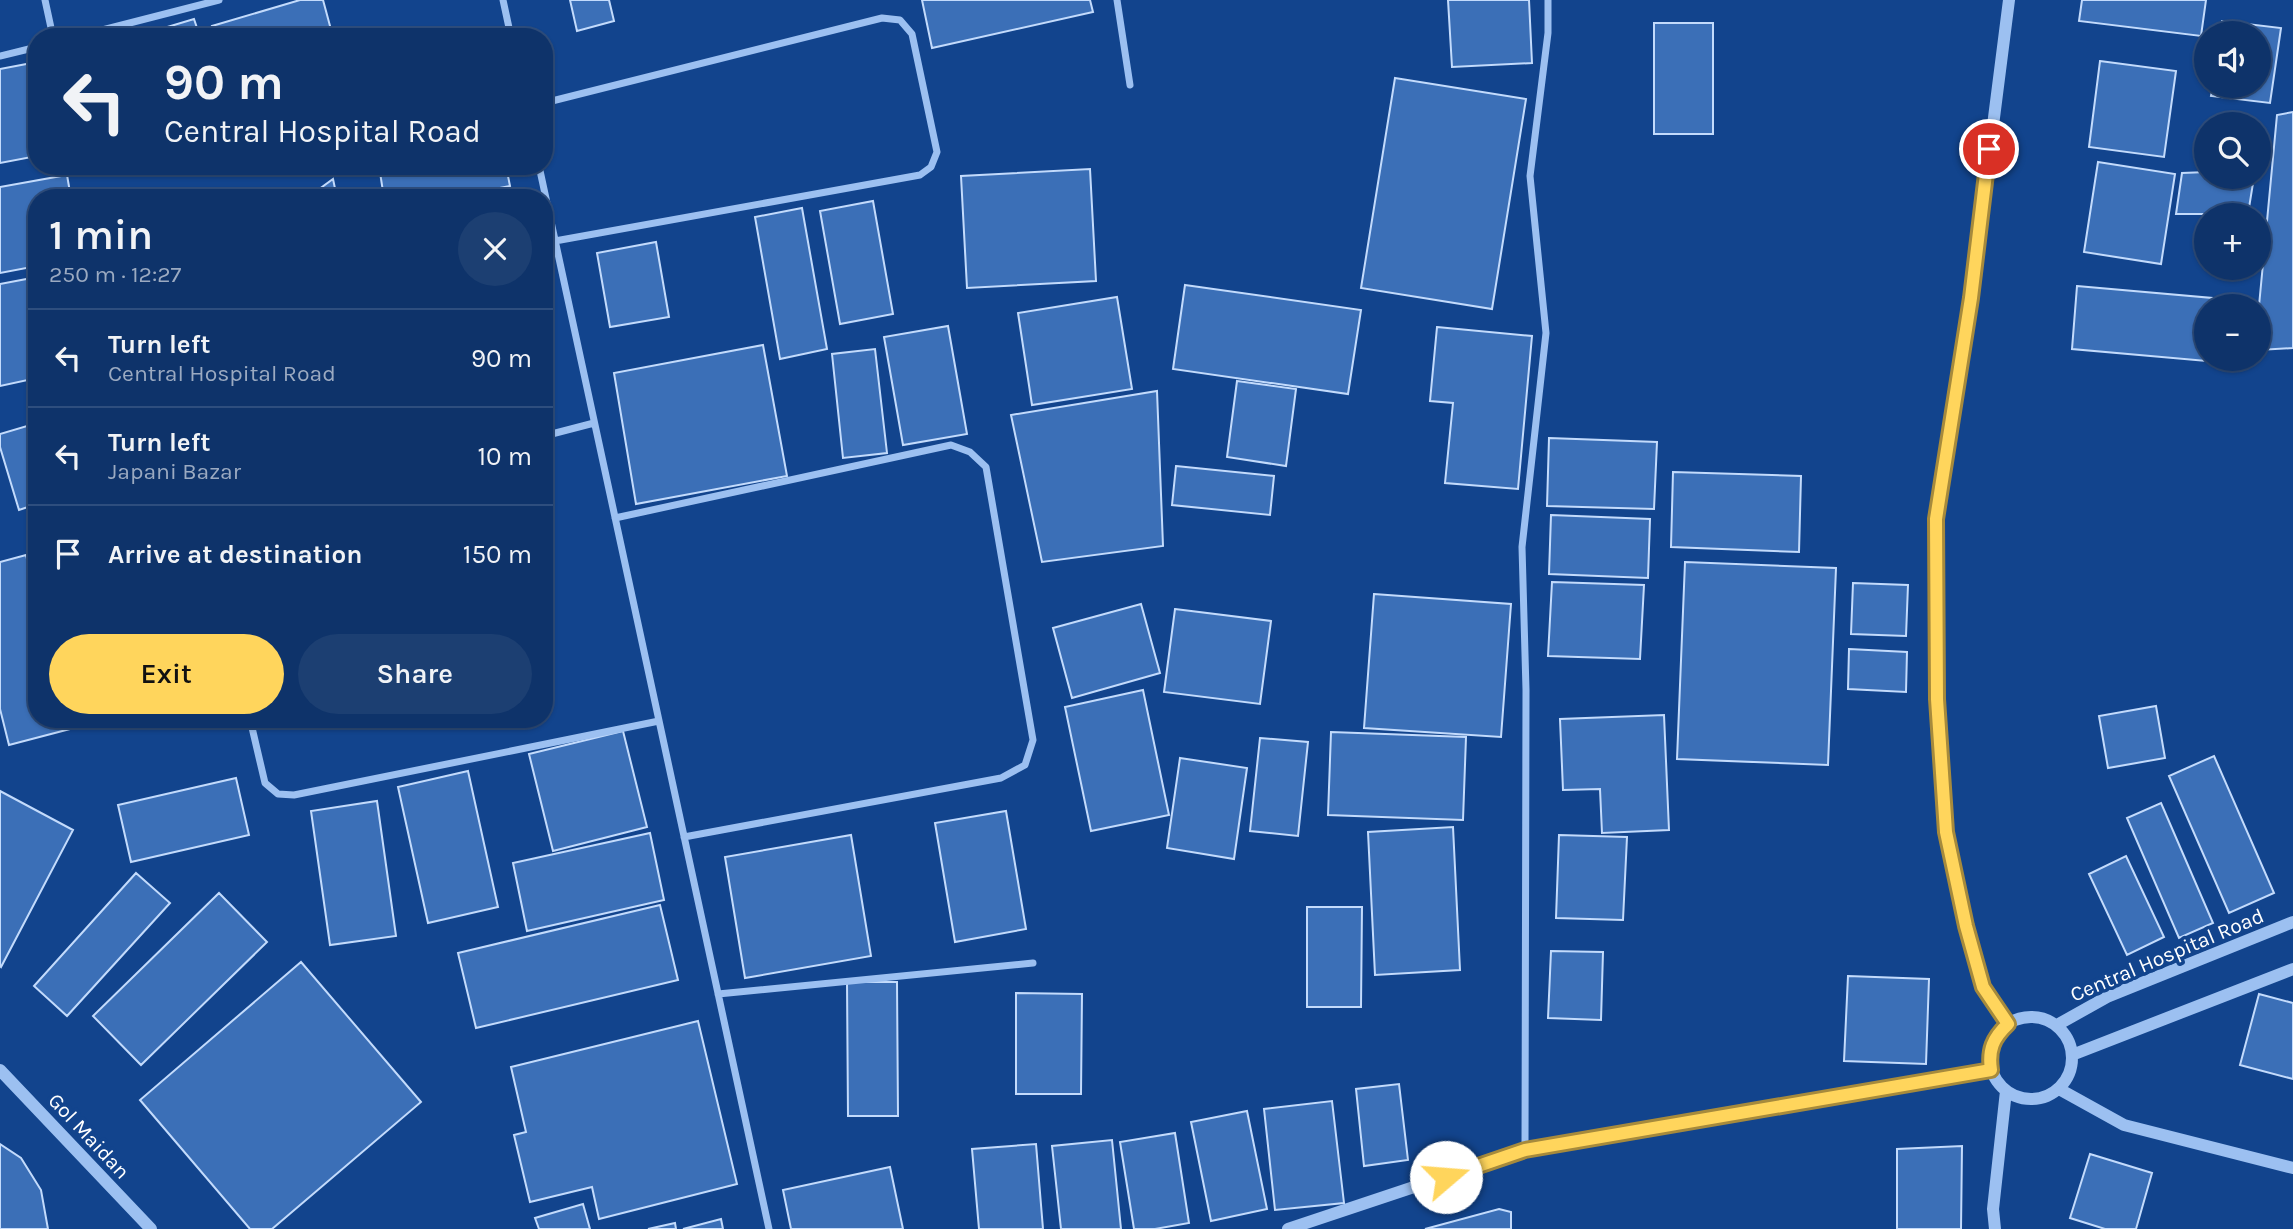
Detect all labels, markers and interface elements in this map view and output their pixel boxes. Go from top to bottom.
map controls [2194,21,2271,371]
button: sound [2194,21,2271,98]
text: 90 m [164,54,284,111]
icon: left [49,56,140,147]
button: search [2194,112,2271,189]
text: Central Hospital Road [164,113,481,150]
pin [1959,119,2019,179]
icon: arrive [1970,130,2008,168]
button: + [2194,203,2271,280]
text: 1 min [49,210,153,260]
button: close [458,212,532,286]
text: 250 m · 12:27 [49,261,181,288]
button: − [2194,294,2271,371]
text: Turn left [108,329,210,360]
icon: left [49,339,87,377]
text: 90 m [471,343,532,374]
text: Central Hospital Road [108,360,336,387]
text: Turn left [108,427,210,458]
icon: left [49,437,87,475]
text: 10 m [477,441,532,472]
text: Japani Bazar [108,458,241,485]
icon: arrive [49,535,87,573]
text: Arrive at destination [108,539,362,570]
text: 150 m [463,539,532,570]
button: Exit [49,634,284,714]
button: Share [298,634,532,714]
street label: Central Hospital Road [2067,903,2267,1007]
street label: Gol Maidan [43,1088,135,1184]
position arrow [1409,1140,1483,1214]

